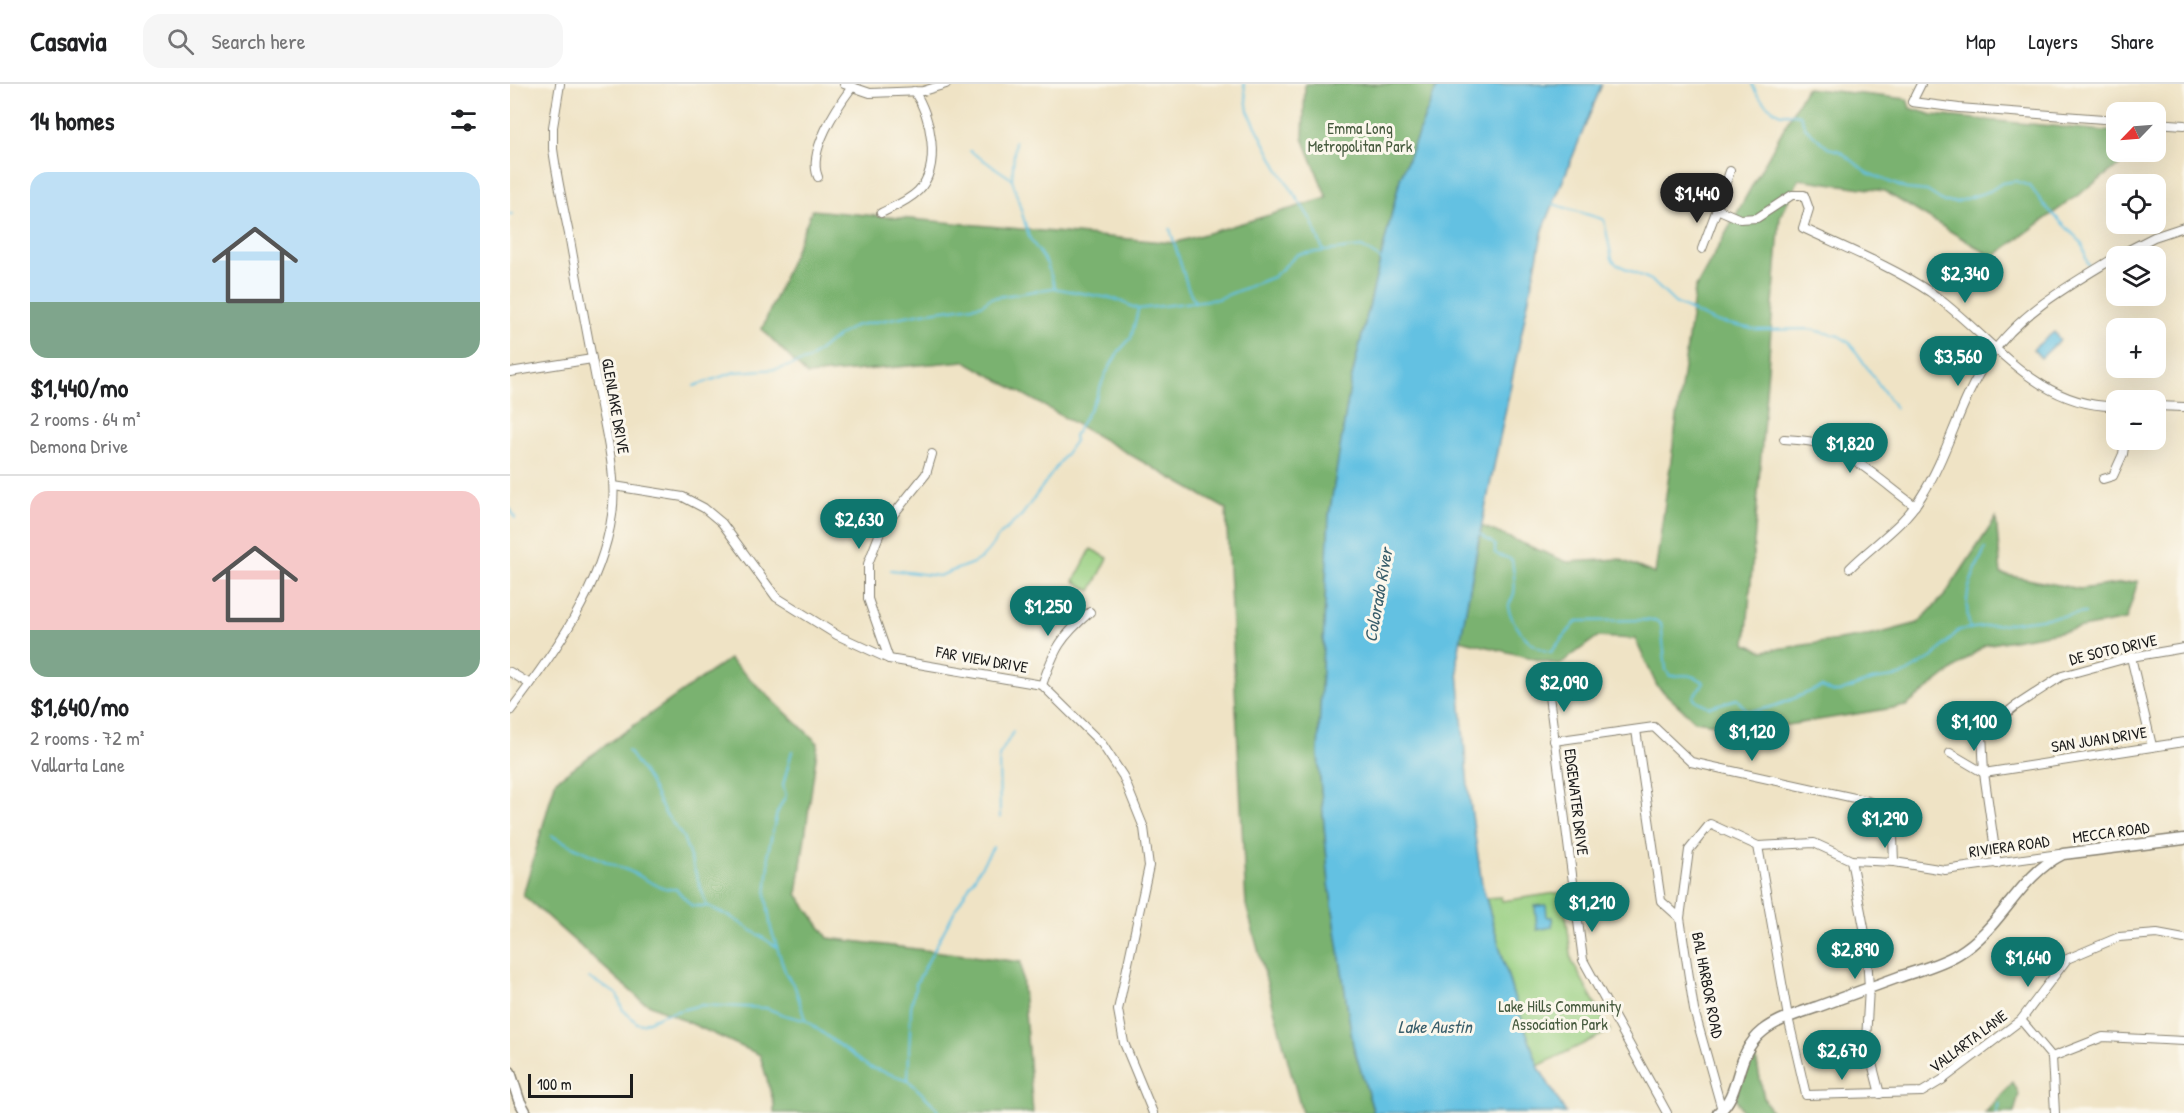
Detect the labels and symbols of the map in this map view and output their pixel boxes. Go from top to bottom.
north arrow [2106,102,2166,162]
park label: Emma Long Metropolitan Park [1308,117,1413,157]
pin: $1,440 [1648,173,1746,224]
pin: $2,340 [1916,253,2014,304]
pin: $3,560 [1909,336,2007,387]
street label: GLENLAKE DRIVE [597,356,635,456]
pin: $1,820 [1801,423,1899,474]
pin: $2,630 [810,499,908,550]
water label: Colorado River [1357,544,1399,644]
pin: $1,250 [999,586,1097,637]
street label: DE SOTO DRIVE [2067,628,2159,670]
street label: FAR VIEW DRIVE [933,640,1030,678]
pin: $2,090 [1515,662,1613,713]
pin: $1,100 [1925,701,2023,752]
pin: $1,120 [1703,711,1801,762]
street label: SAN JUAN DRIVE [2049,721,2149,757]
street label: EDGEWATER DRIVE [1560,747,1594,857]
pin: $1,290 [1836,798,1934,849]
street label: MECCA ROAD [2071,816,2151,848]
street label: RIVIERA ROAD [1967,829,2051,863]
pin: $1,210 [1543,882,1641,933]
pin: $2,890 [1806,929,1904,980]
street label: BAL HARBOR ROAD [1687,930,1729,1040]
pin: $1,640 [1979,937,2077,988]
park label: Lake Hills Community Association Park [1498,995,1622,1035]
street label: VALLARTA LANE [1925,1004,2011,1078]
water label: Lake Austin [1398,1014,1474,1039]
pin: $2,670 [1793,1030,1891,1081]
scale bar [528,1071,633,1098]

